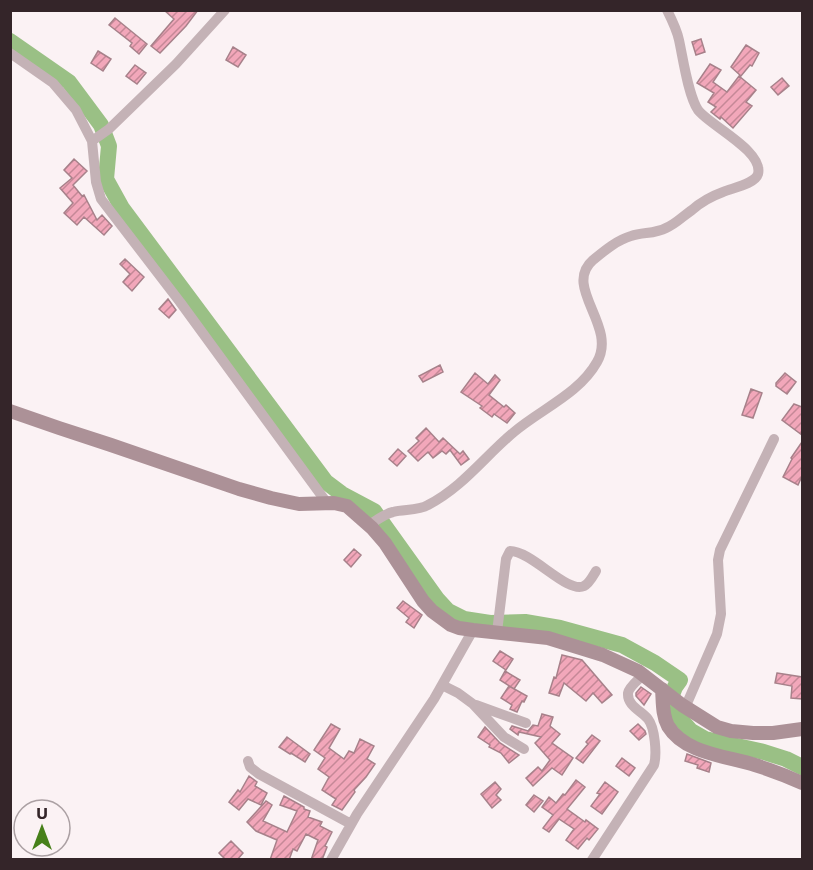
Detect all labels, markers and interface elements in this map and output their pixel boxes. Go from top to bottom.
north arrow [12,798,72,858]
text: U [36,803,48,822]

